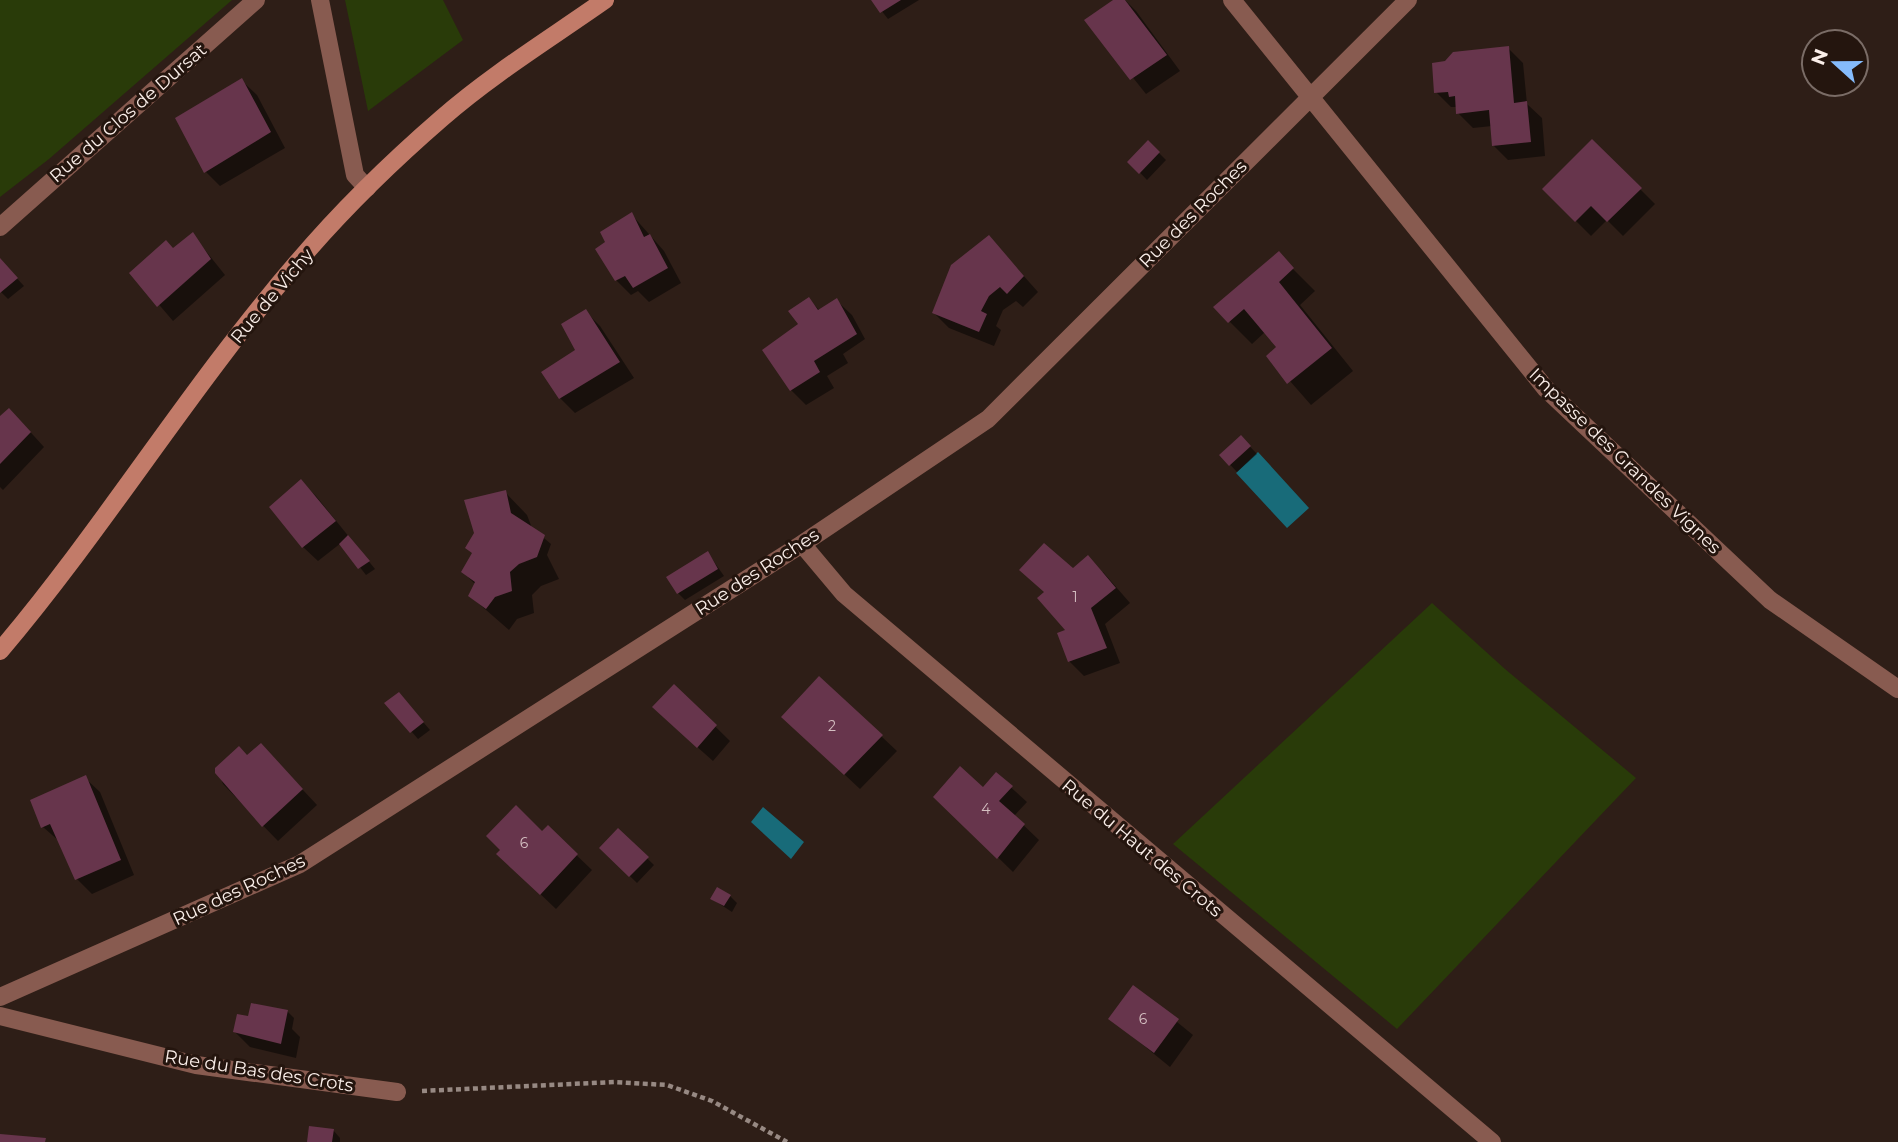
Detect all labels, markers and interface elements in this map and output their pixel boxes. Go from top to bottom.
north arrow [1800,28,1870,98]
street label: Rue du Clos de Dursat [45,39,211,187]
text: N [1806,46,1833,68]
street label: Rue des Roches [1135,155,1252,272]
street label: Rue de Vichy [226,244,318,348]
street label: Impasse des Grandes Vignes [1525,363,1726,559]
street label: Rue des Roches [691,524,823,620]
house number: 1 [1072,588,1078,606]
house number: 2 [828,717,836,735]
street label: Rue du Haut des Crots [1057,774,1227,922]
house number: 4 [981,800,991,818]
house number: 6 [520,834,529,852]
street label: Rue des Roches [169,850,309,930]
house number: 6 [1139,1010,1148,1028]
street label: Rue du Bas des Crots [163,1045,355,1097]

